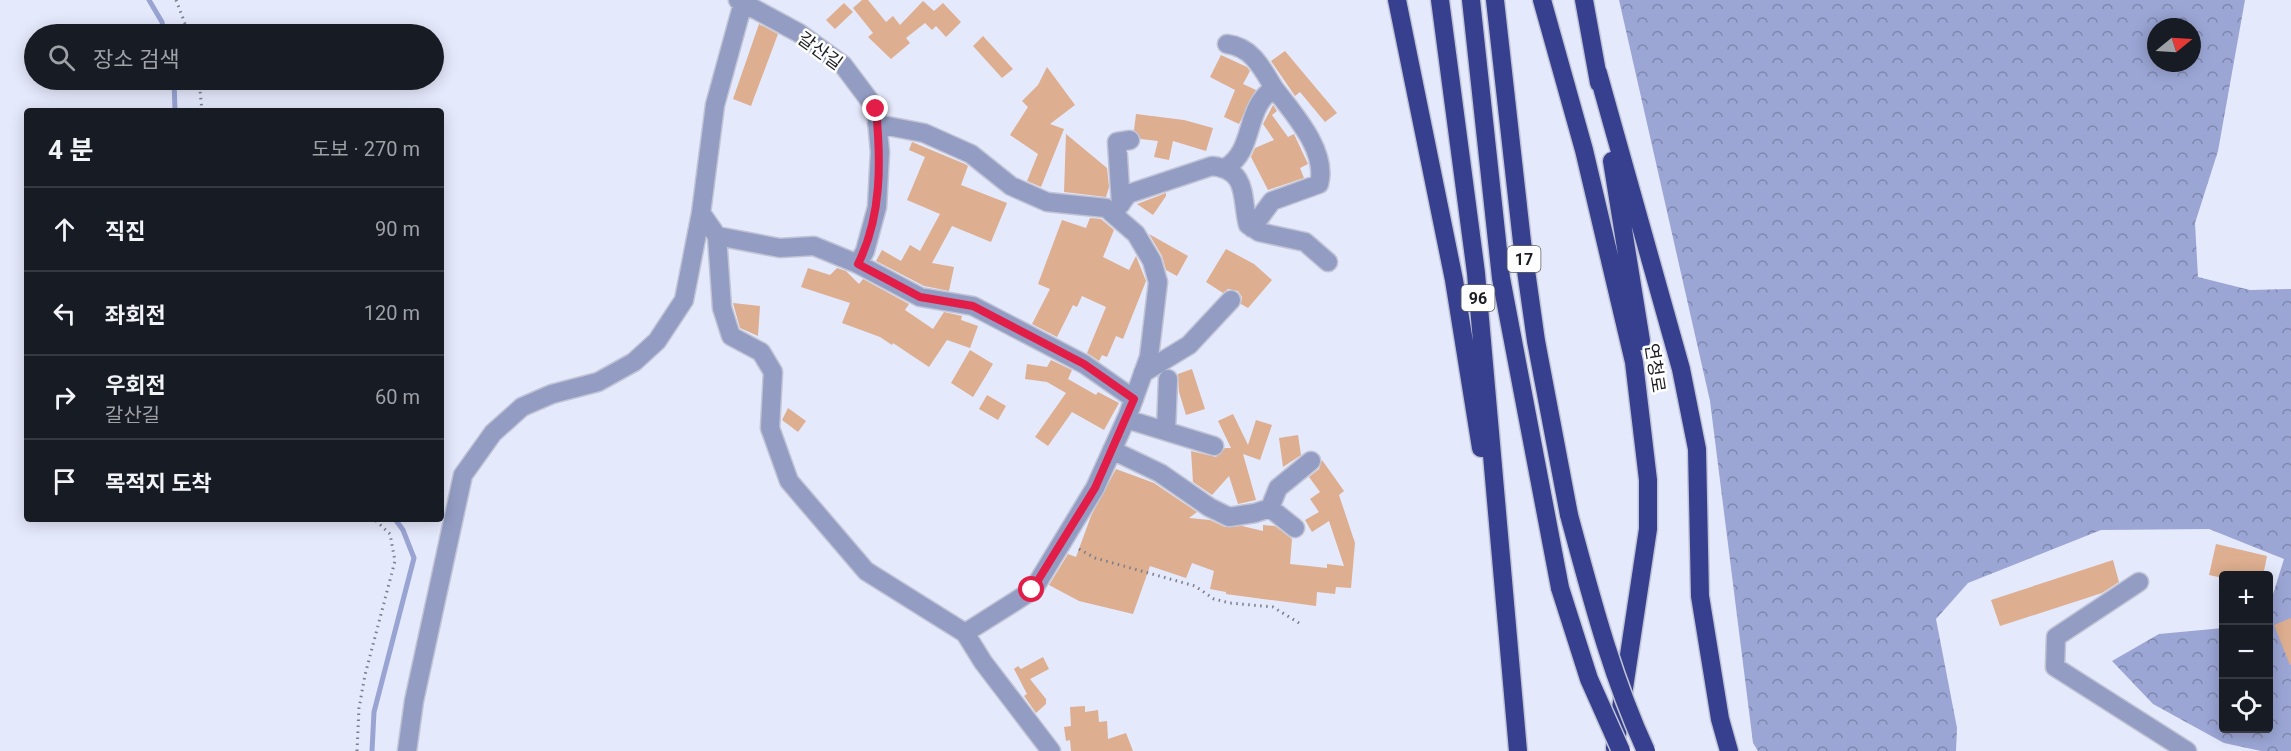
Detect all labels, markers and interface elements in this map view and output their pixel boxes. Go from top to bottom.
north arrow [2147,18,2201,72]
search box [24,24,444,90]
street label: 갈산길 [794,27,847,74]
icon: search [45,41,78,74]
text: 장소 검색 [93,47,179,72]
route end [862,95,888,121]
text: 4 분 [48,135,93,165]
text: 도보 · 270 m [312,137,420,161]
icon: ahead [48,213,81,246]
text: 90 m [375,217,420,241]
text: 직진 [105,219,145,244]
road number: 17 [1508,246,1540,272]
road number: 96 [1462,285,1494,311]
icon: left [48,297,81,330]
text: 120 m [364,301,420,325]
text: 좌회전 [105,303,166,328]
street label: 연청로 [1641,342,1670,394]
text: 우회전 [105,373,166,398]
icon: right [48,381,81,414]
text: 60 m [375,385,420,409]
text: 갈산길 [105,403,160,427]
icon: arrive [48,465,81,498]
text: 목적지 도착 [105,471,212,496]
map controls [2219,571,2273,733]
button: + [2219,571,2273,625]
route start [1018,576,1044,602]
button: − [2219,625,2273,679]
button: locate [2219,679,2273,733]

